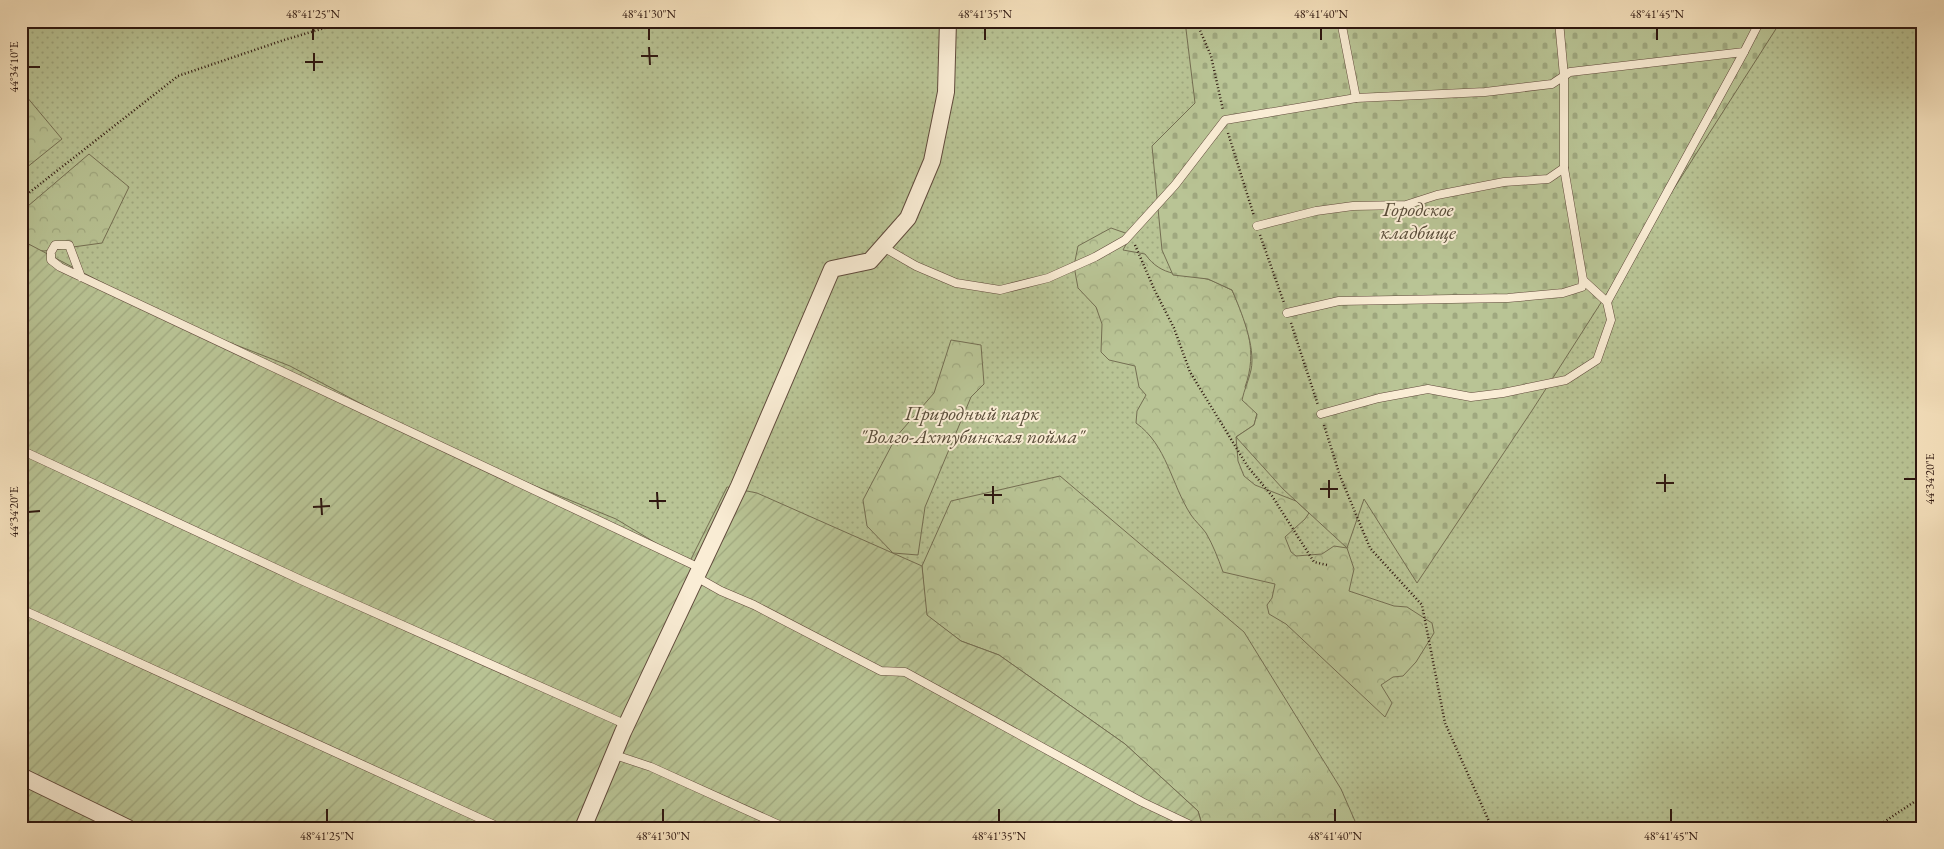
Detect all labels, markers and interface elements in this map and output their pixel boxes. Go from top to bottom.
text: 48°41'25"N [286,6,340,22]
text: 48°41'30"N [622,6,676,22]
text: 48°41'35"N [958,6,1012,22]
text: 48°41'40"N [1294,6,1348,22]
text: 48°41'45"N [1630,6,1684,22]
text: 44°34'10"E [6,41,22,93]
park label: Городское кладбище [1380,196,1456,245]
park label: Природный парк "Волго-Ахтубинская пойма" [860,400,1087,449]
text: 44°34'20"E [1922,453,1938,505]
text: 44°34'20"E [6,486,22,538]
text: 48°41'25"N [300,828,354,844]
text: 48°41'30"N [636,828,690,844]
text: 48°41'35"N [972,828,1026,844]
text: 48°41'40"N [1308,828,1362,844]
text: 48°41'45"N [1644,828,1698,844]

